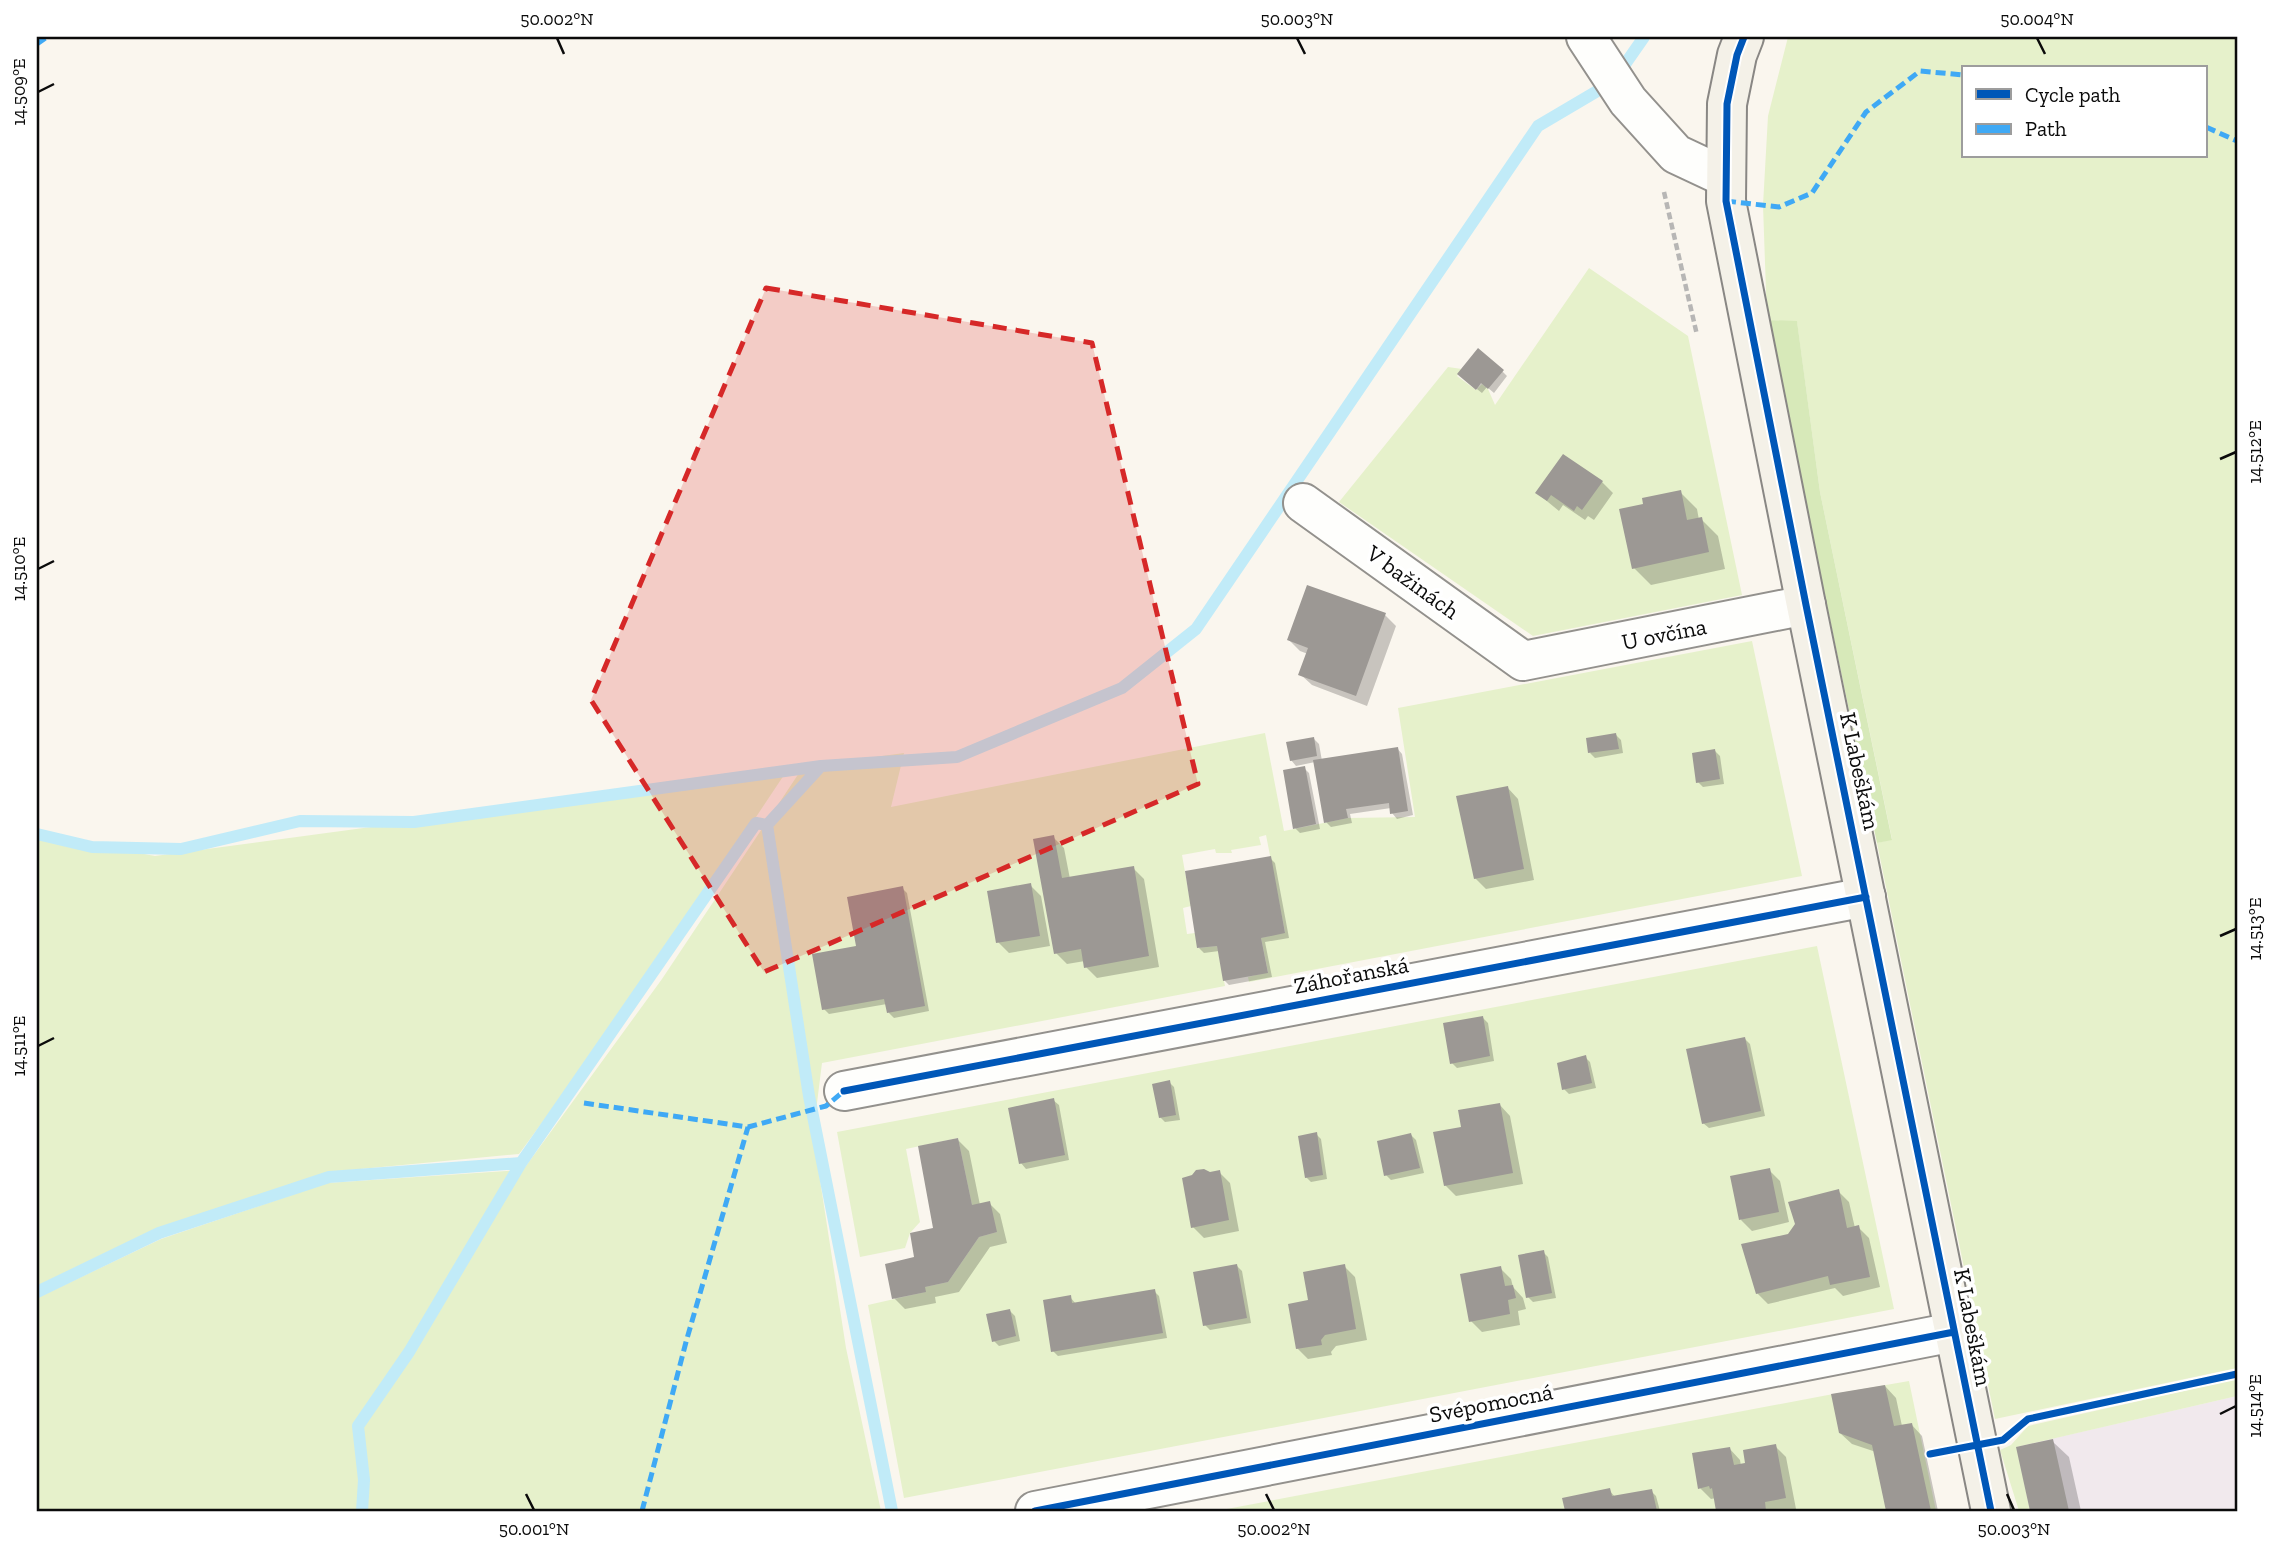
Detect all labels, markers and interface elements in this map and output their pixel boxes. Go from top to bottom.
text: 50.002°N [520,8,594,30]
text: 50.003°N [1261,8,1333,30]
text: 50.004°N [2000,8,2074,30]
text: 14.509°E [8,58,30,126]
legend [1962,66,2208,158]
text: Cycle path [2025,82,2120,107]
text: Path [2025,116,2067,141]
text: 14.512°E [2244,420,2266,484]
text: 14.510°E [8,537,30,601]
street label: V bažinách [1360,538,1465,625]
street label: U ovčína [1619,612,1709,656]
street label: K Labeškám [1834,710,1886,832]
text: 14.513°E [2244,897,2266,961]
street label: Záhořanská [1291,950,1411,1000]
text: 14.511°E [8,1016,30,1076]
street label: K Labeškám [1948,1266,1998,1388]
text: 14.514°E [2244,1374,2266,1438]
street label: Svépomocná [1427,1377,1555,1429]
text: 50.001°N [499,1518,569,1540]
text: 50.002°N [1237,1518,1311,1540]
text: 50.003°N [1978,1518,2050,1540]

